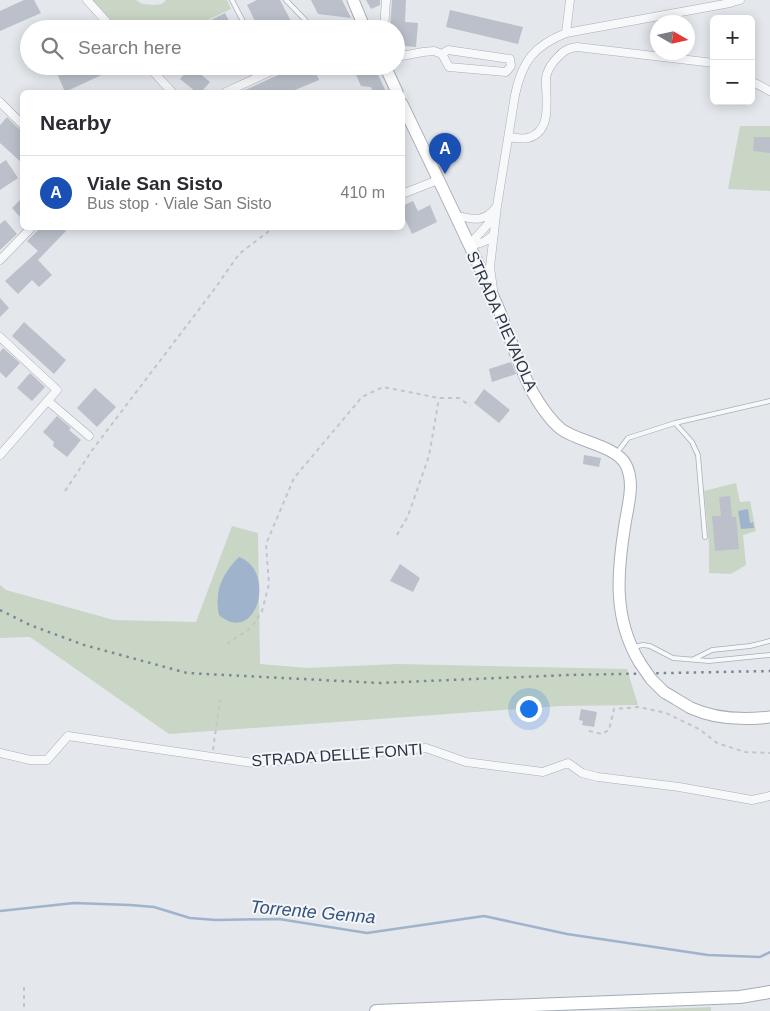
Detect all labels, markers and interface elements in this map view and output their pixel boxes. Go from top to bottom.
north arrow [650,15,695,60]
map controls [710,15,755,105]
button: + [710,15,755,60]
search box [20,20,405,75]
icon: search [38,34,66,62]
text: Search here [78,37,182,58]
button: − [710,60,755,105]
text: Nearby [40,111,111,134]
pin: A [429,133,461,174]
text: Viale San Sisto [87,173,223,194]
text: A [50,184,62,201]
text: 410 m [341,184,385,201]
text: Bus stop · Viale San Sisto [87,195,272,212]
street label: STRADA PIEVAIOLA [464,249,541,394]
your location [516,696,542,722]
street label: STRADA DELLE FONTI [251,741,423,769]
water label: Torrente Genna [250,897,376,927]

